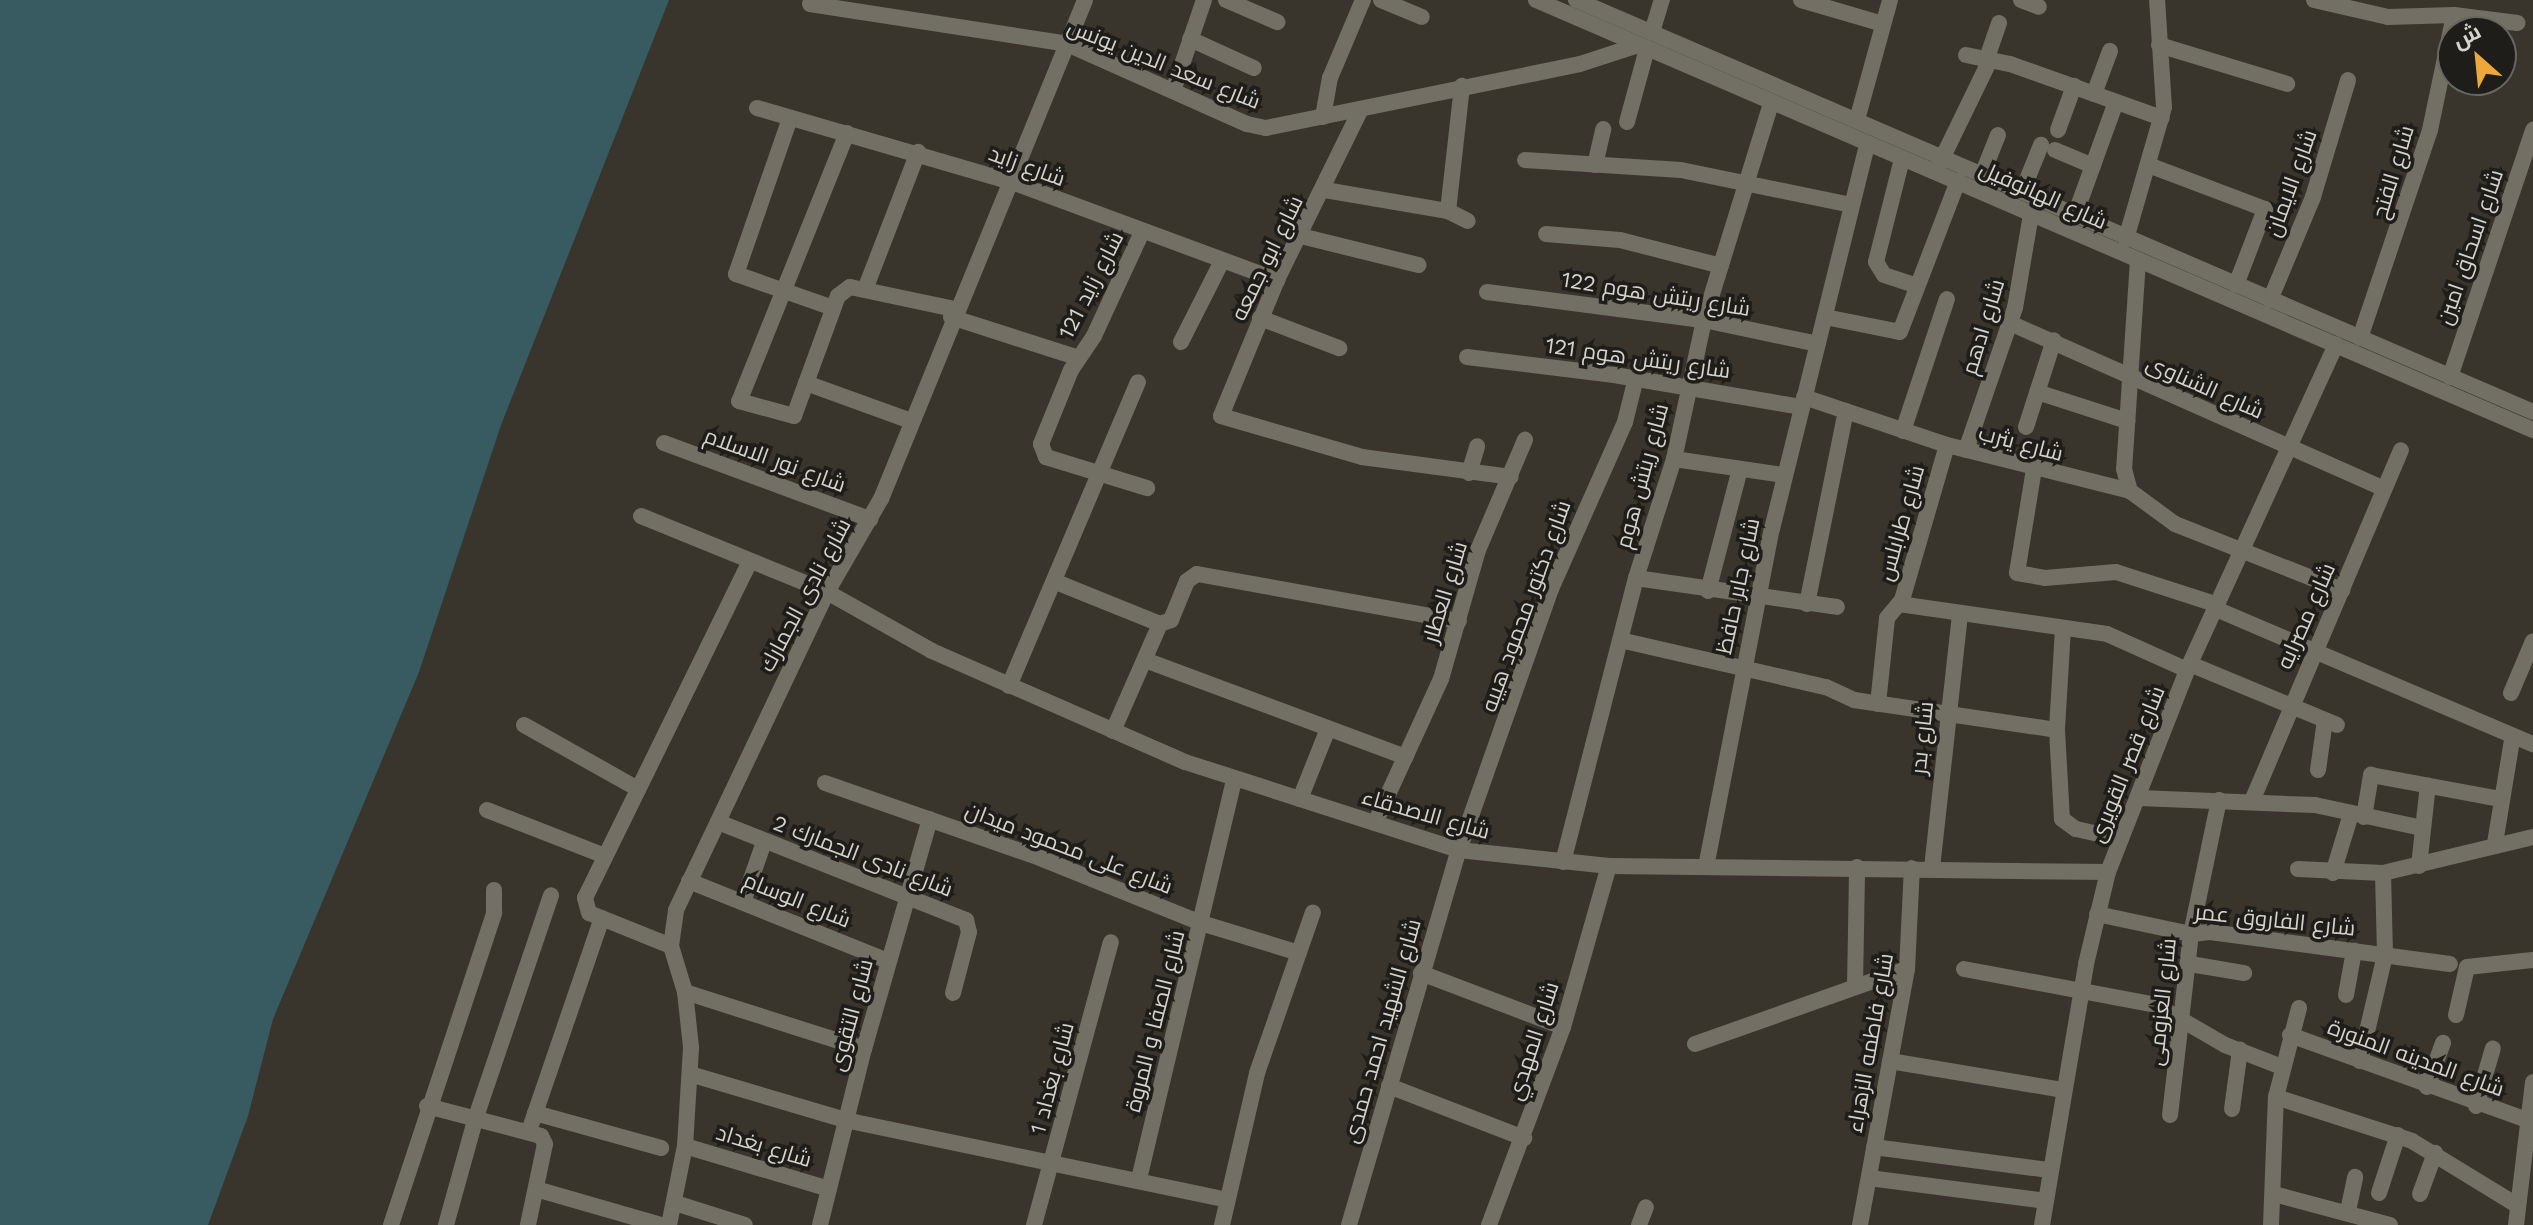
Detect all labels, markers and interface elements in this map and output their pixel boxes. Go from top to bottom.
street label: شارع سعد الدين يونس [1064,13,1264,115]
north arrow [2437,16,2517,96]
text: ش [2449,18,2485,54]
street label: شارع الفتح [2366,122,2420,222]
street label: شارع الايمان [2259,126,2323,240]
street label: شارع زايد [985,140,1069,192]
street label: شارع الهانوفيل [1975,155,2111,235]
street label: شارع اسحاق امين [2431,166,2509,328]
street label: شارع ابو جمعه [1225,191,1309,325]
street label: شارع زايد 121 [1053,227,1129,343]
street label: شارع ريتش هوم 122 [1560,266,1752,322]
street label: شارع ادهم [1956,276,2010,378]
street label: شارع ريتش هوم 121 [1544,332,1732,384]
street label: شارع الشناوى [2142,349,2268,425]
street label: شارع ريتش هوم [1610,401,1674,551]
street label: شارع يثرب [1976,419,2066,467]
street label: شارع نور الاسلام [701,422,849,498]
street label: شارع طرابلس [1872,462,1930,584]
street label: شارع دكتور محمود هيبه [1475,497,1577,715]
street label: شارع نادى الجمارك [753,514,857,676]
street label: شارع جابر حافظ [1711,516,1765,656]
street label: شارع العطار [1417,538,1473,646]
street label: شارع مصرايه [2271,559,2341,673]
street label: شارع قصر القويرى [2084,682,2170,846]
street label: شارع بدر [1905,700,1939,776]
street label: شارع الاصدقاء [1359,783,1493,845]
street label: شارع على محمود ميدان [962,796,1176,900]
street label: شارع نادى الجمارك 2 [769,810,957,902]
street label: شارع الوسام [740,867,854,933]
street label: شارع الفاروق عمر [2193,898,2357,942]
street label: شارع الشهيد احمد حمدى [1337,916,1427,1146]
street label: شارع الصفا و المروة [1120,927,1190,1115]
street label: شارع العزومى [2142,937,2182,1067]
street label: شارع فاطمه الزهراء [1841,951,1899,1135]
street label: شارع التقوى [823,956,879,1074]
street label: شارع المهدي [1501,978,1565,1104]
street label: شارع المدينه المنورة [2324,1014,2508,1102]
street label: شارع بغداد 1 [1024,1019,1080,1137]
street label: شارع بغداد [713,1119,815,1173]

